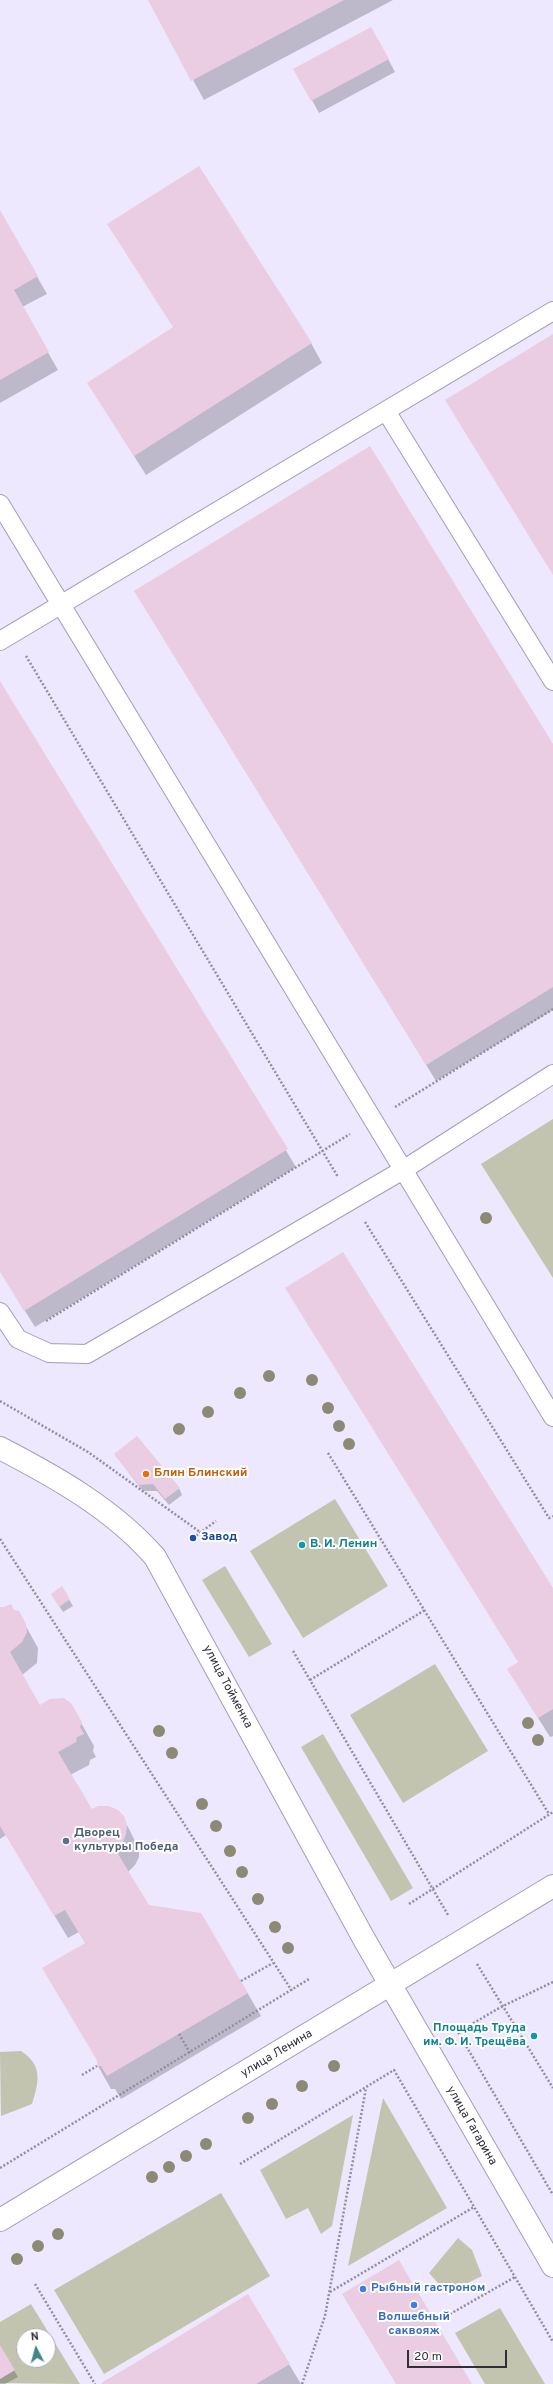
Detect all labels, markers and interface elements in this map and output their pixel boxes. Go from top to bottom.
place label: Блин Блинский [154,1467,247,1481]
marker: Блин Блинский [141,1469,151,1479]
place label: Завод [201,1531,237,1545]
marker: Завод [188,1533,198,1543]
place label: В. И. Ленин [310,1538,377,1552]
marker: В. И. Ленин [297,1540,307,1550]
street label: улица Тойменка [199,1643,255,1731]
place label: Дворец культуры Победа [74,1827,178,1855]
marker: Дворец культуры Победа [61,1836,71,1846]
place label: Площадь Труда им. Ф. И. Трещёва [423,2022,526,2050]
street label: улица Ленина [239,2027,315,2081]
marker: Площадь Труда им. Ф. И. Трещёва [529,2031,539,2041]
street label: улица Гагарина [443,2084,499,2168]
place label: Рыбный гастроном [371,2282,485,2296]
marker: Рыбный гастроном [358,2284,368,2294]
marker: Волшебный саквояж [409,2300,419,2310]
place label: Волшебный саквояж [378,2311,450,2339]
north arrow [16,2328,56,2368]
text: N [30,2330,40,2344]
scale bar [409,2342,509,2368]
text: 20 m [414,2349,442,2365]

